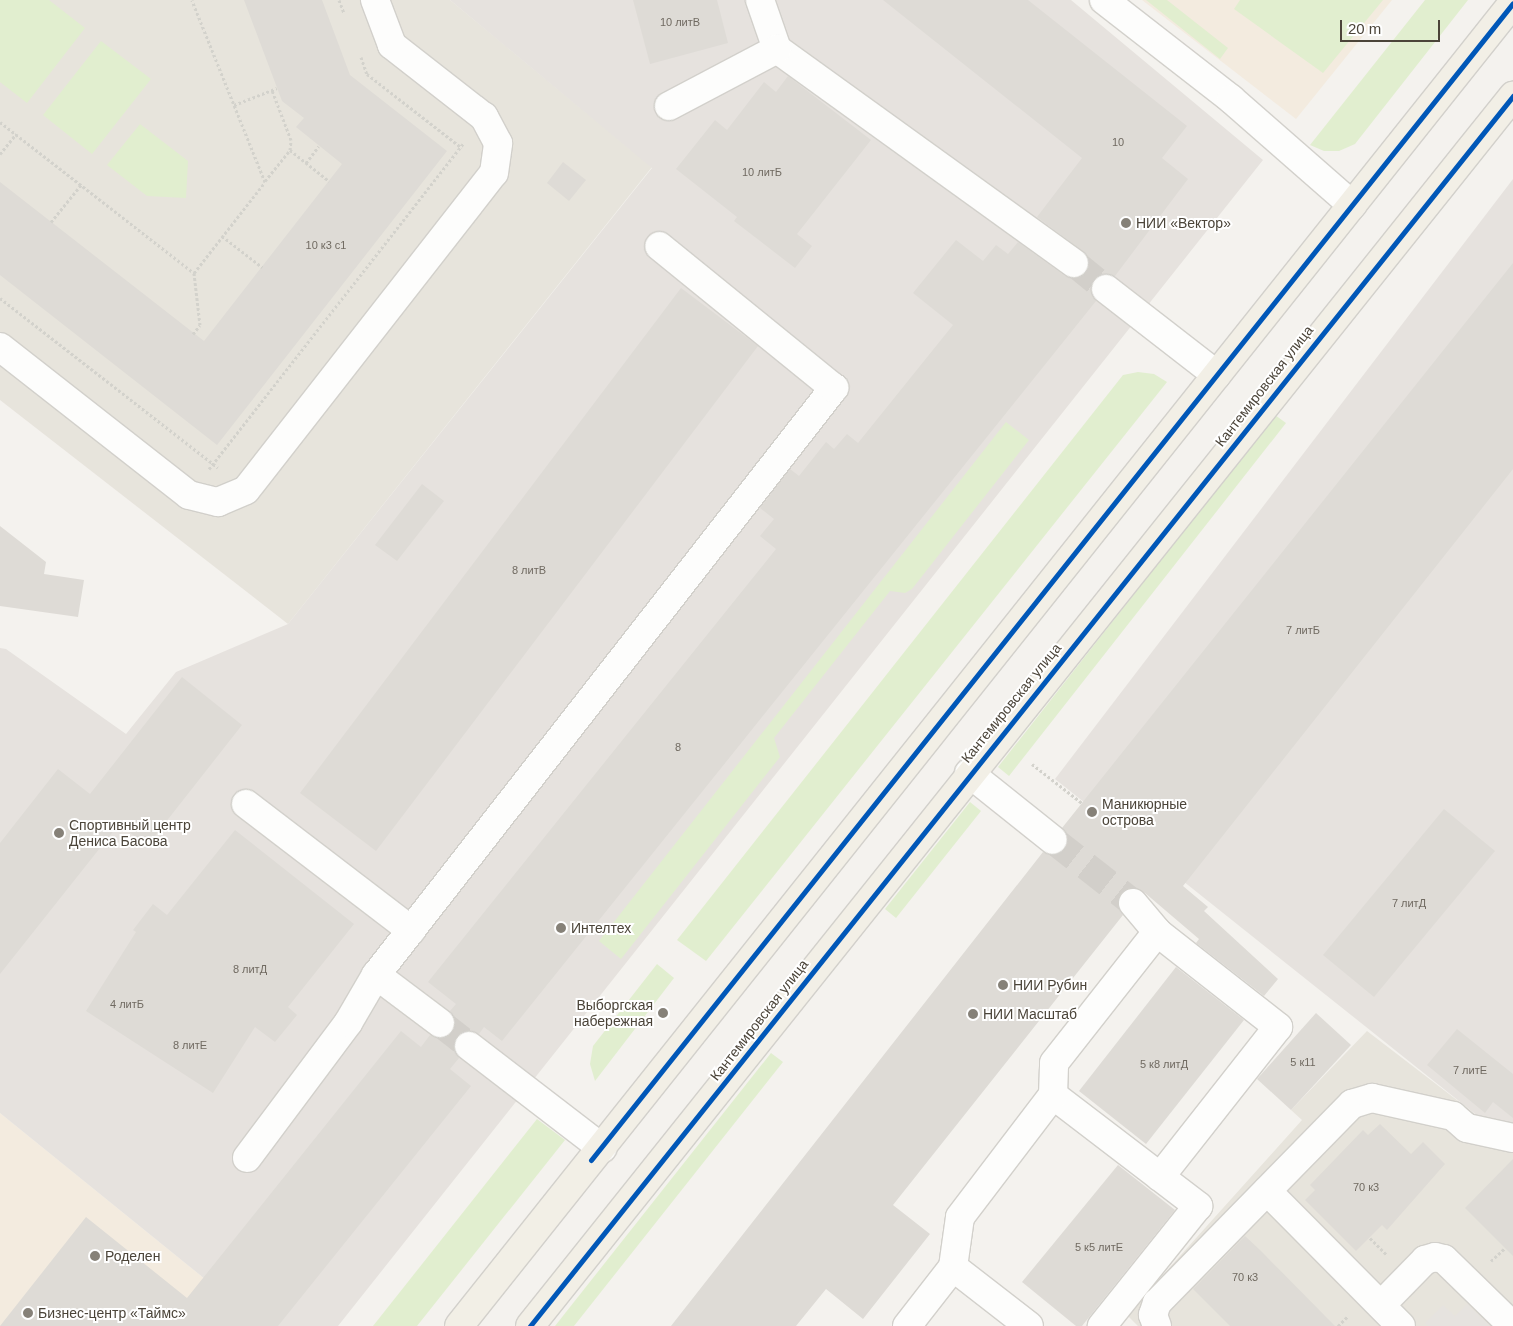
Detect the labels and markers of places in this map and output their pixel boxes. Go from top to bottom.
place label: НИИ «Вектор» [1136,215,1231,231]
marker: НИИ «Вектор» [1120,217,1132,229]
place label: Маникюрные острова [1102,796,1187,829]
marker: Маникюрные острова [1086,806,1098,818]
place label: Спортивный центр Дениса Басова [69,817,191,850]
marker: Спортивный центр Дениса Басова [53,827,65,839]
place label: Интелтех [571,920,631,936]
marker: Интелтех [555,922,567,934]
place label: НИИ Рубин [1013,977,1087,993]
marker: НИИ Рубин [997,979,1009,991]
place label: Выборгская набережная [574,997,653,1030]
place label: НИИ Масштаб [983,1006,1077,1022]
marker: Выборгская набережная [657,1007,669,1019]
marker: НИИ Масштаб [967,1008,979,1020]
place label: Роделен [105,1248,160,1264]
marker: Роделен [89,1250,101,1262]
place label: Бизнес-центр «Таймс» [38,1305,186,1321]
marker: Бизнес-центр «Таймс» [22,1307,34,1319]

